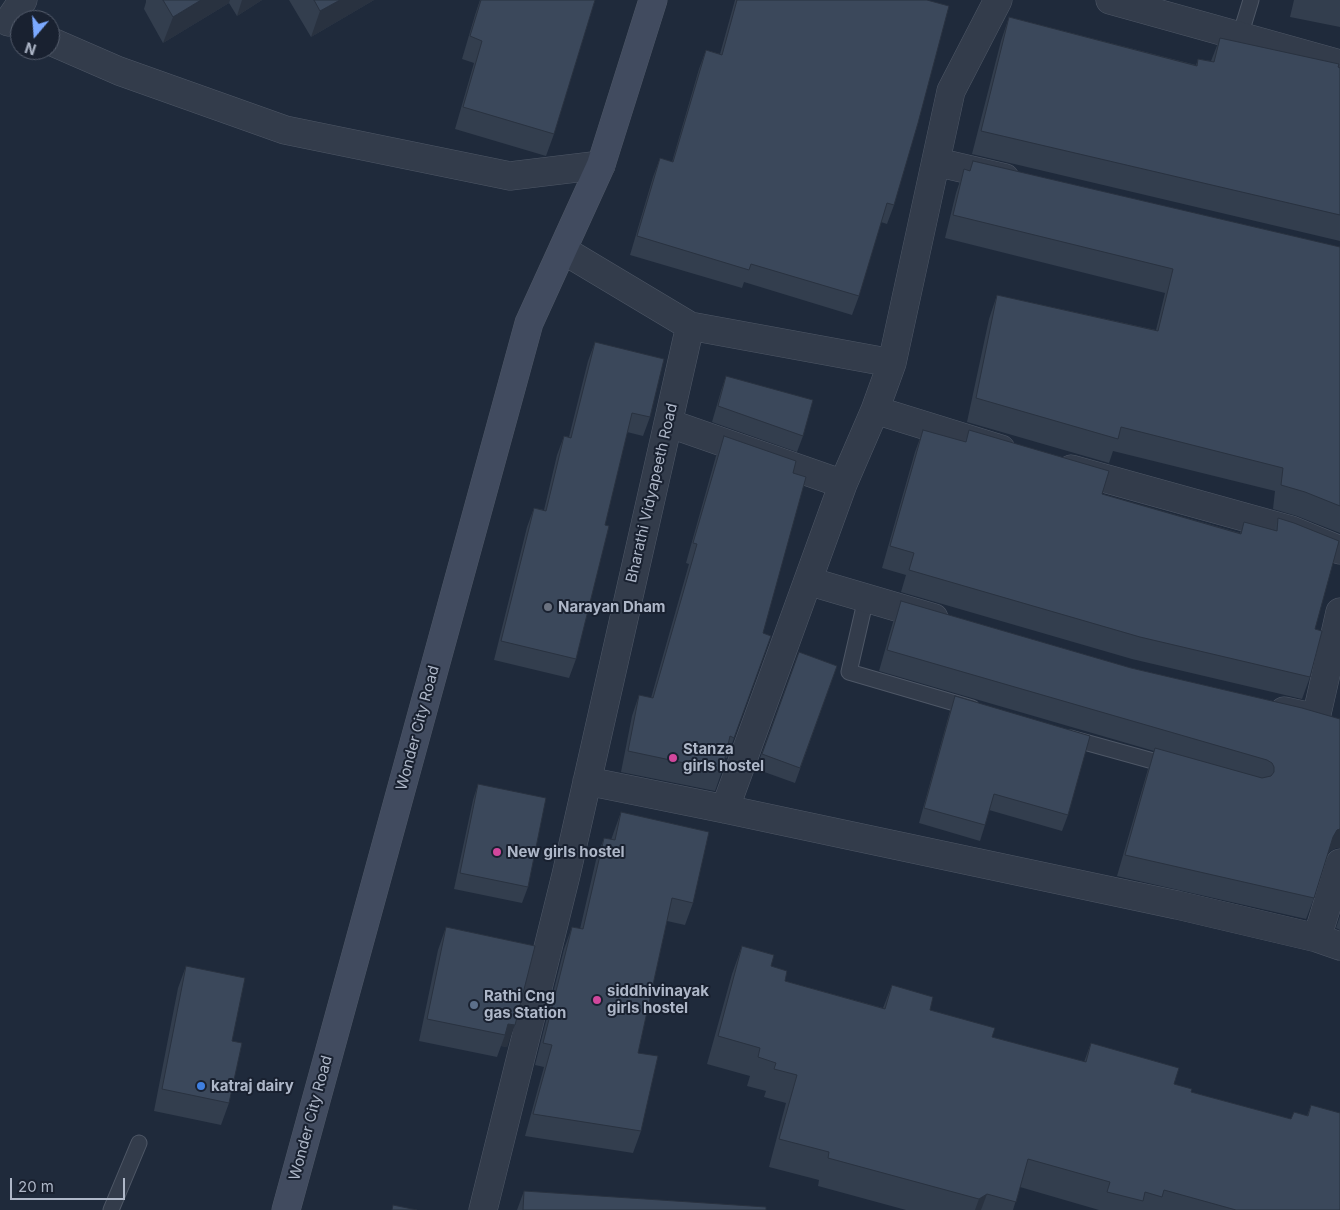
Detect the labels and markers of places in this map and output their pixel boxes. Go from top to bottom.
place label: Narayan Dham [558,598,666,616]
marker: Narayan Dham [542,601,554,613]
place label: Stanza girls hostel [683,740,764,775]
marker: Stanza girls hostel [667,752,679,764]
place label: New girls hostel [507,843,625,861]
marker: New girls hostel [491,846,503,858]
place label: siddhivinayak girls hostel [607,982,709,1017]
place label: Rathi Cng gas Station [484,987,566,1022]
marker: siddhivinayak girls hostel [591,994,603,1006]
marker: Rathi Cng gas Station [468,999,480,1011]
place label: katraj dairy [211,1077,294,1095]
marker: katraj dairy [195,1080,207,1092]

